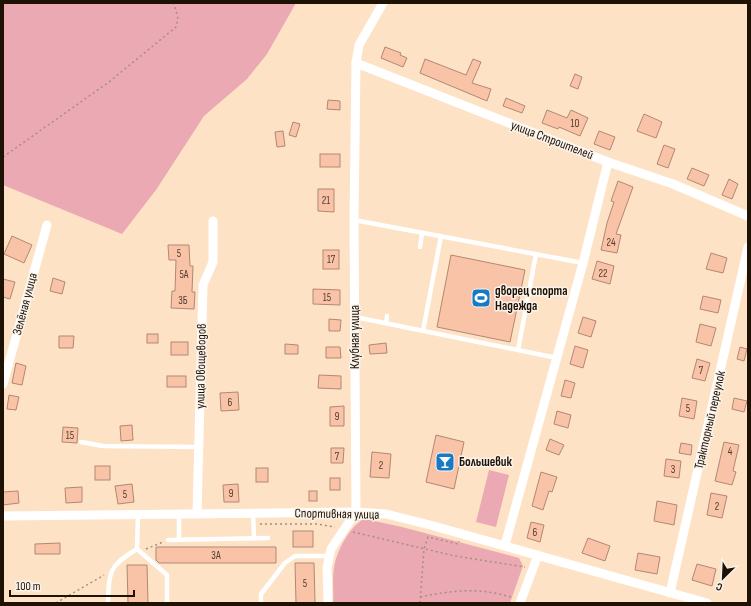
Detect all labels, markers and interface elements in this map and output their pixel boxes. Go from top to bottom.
street label: улица Строителей [508,117,596,163]
house number: 10 [571,117,579,130]
house number: 21 [322,194,330,207]
house number: 24 [606,236,616,249]
house number: 5 [177,247,181,260]
house number: 17 [327,253,336,266]
house number: 22 [598,267,608,280]
house number: 5А [179,268,189,281]
street label: Зелёная улица [9,271,41,337]
place label: дворец спорта Надежда [495,283,568,314]
sports icon: дворец спорта Надежда [470,287,492,309]
house number: 15 [323,291,331,304]
house number: 3Б [178,294,188,307]
street label: Клубная улица [347,305,363,369]
street label: улица Овощеводов [192,323,210,409]
house number: 7 [699,364,704,377]
street label: Тракторный переулок [691,369,729,471]
house number: 6 [228,396,233,409]
house number: 5 [686,402,690,415]
house number: 9 [335,410,340,423]
house number: 15 [66,429,74,442]
house number: 4 [728,445,733,458]
house number: 7 [335,450,340,463]
bar icon: Большевик [434,451,456,473]
place label: Большевик [459,454,513,470]
house number: 2 [379,459,384,472]
house number: 3 [671,463,676,476]
house number: 9 [229,487,234,500]
house number: 5 [123,488,127,501]
house number: 2 [715,500,720,513]
street label: Спортивная улица [294,505,380,523]
house number: 6 [533,526,538,539]
house number: 3А [211,549,221,562]
north arrow [703,558,743,598]
scale bar [10,572,134,598]
house number: 5 [303,577,307,590]
text: 100 m [16,579,41,594]
text: С [714,579,724,594]

